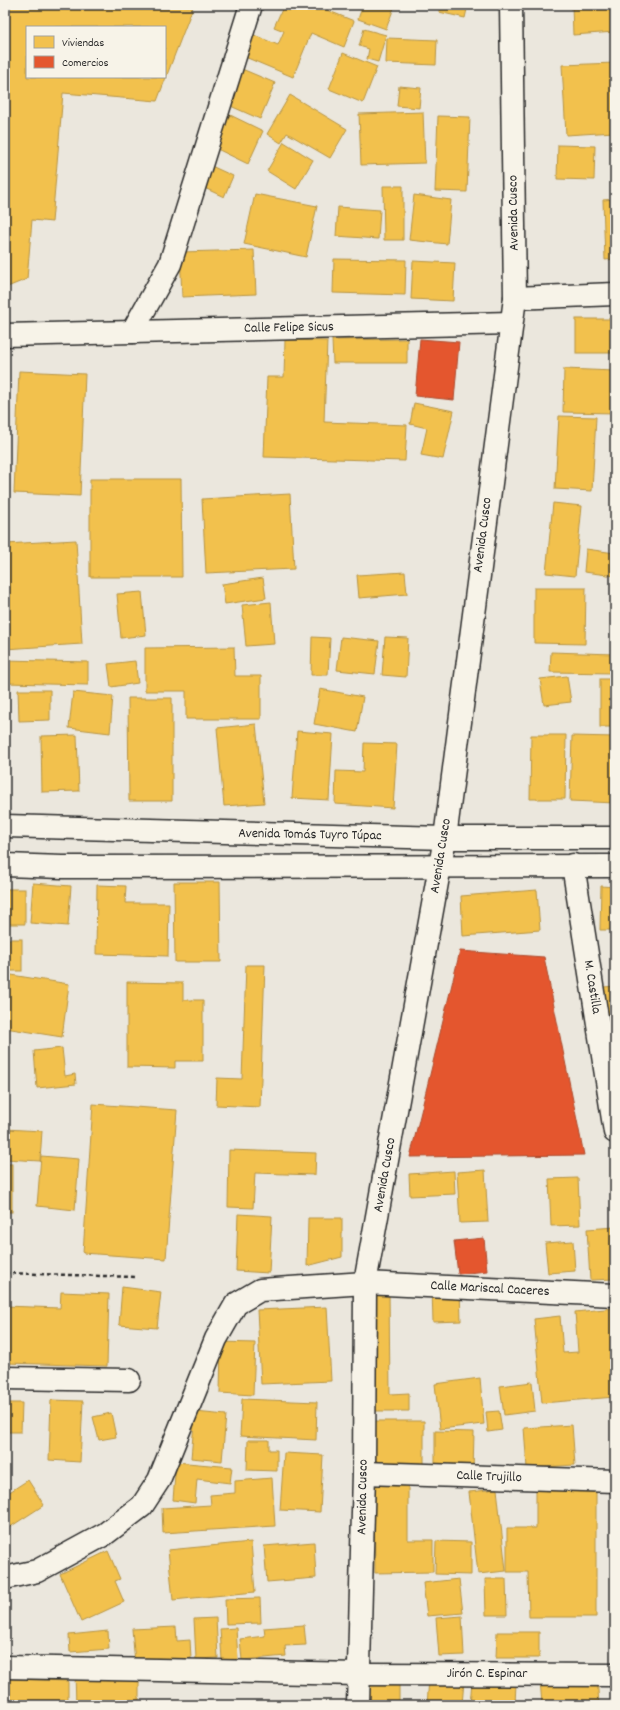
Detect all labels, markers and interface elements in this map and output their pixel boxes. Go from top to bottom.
legend [26,26,166,78]
text: Viviendas [62,35,104,52]
text: Comercios [62,55,109,72]
street label: Avenida Cusco [503,175,525,251]
street label: Calle Felipe Sicus [244,317,334,339]
street label: Avenida Cusco [468,496,498,574]
street label: Avenida Cusco [425,817,457,895]
street label: Avenida Tomás Tuyro Túpac [238,824,382,846]
street label: M. Castilla [578,959,606,1016]
street label: Avenida Cusco [369,1136,401,1214]
street label: Calle Mariscal Caceres [430,1276,550,1302]
street label: Avenida Cusco [352,1459,374,1535]
street label: Calle Trujillo [456,1466,522,1488]
street label: Jirón C. Espinar [447,1664,528,1684]

